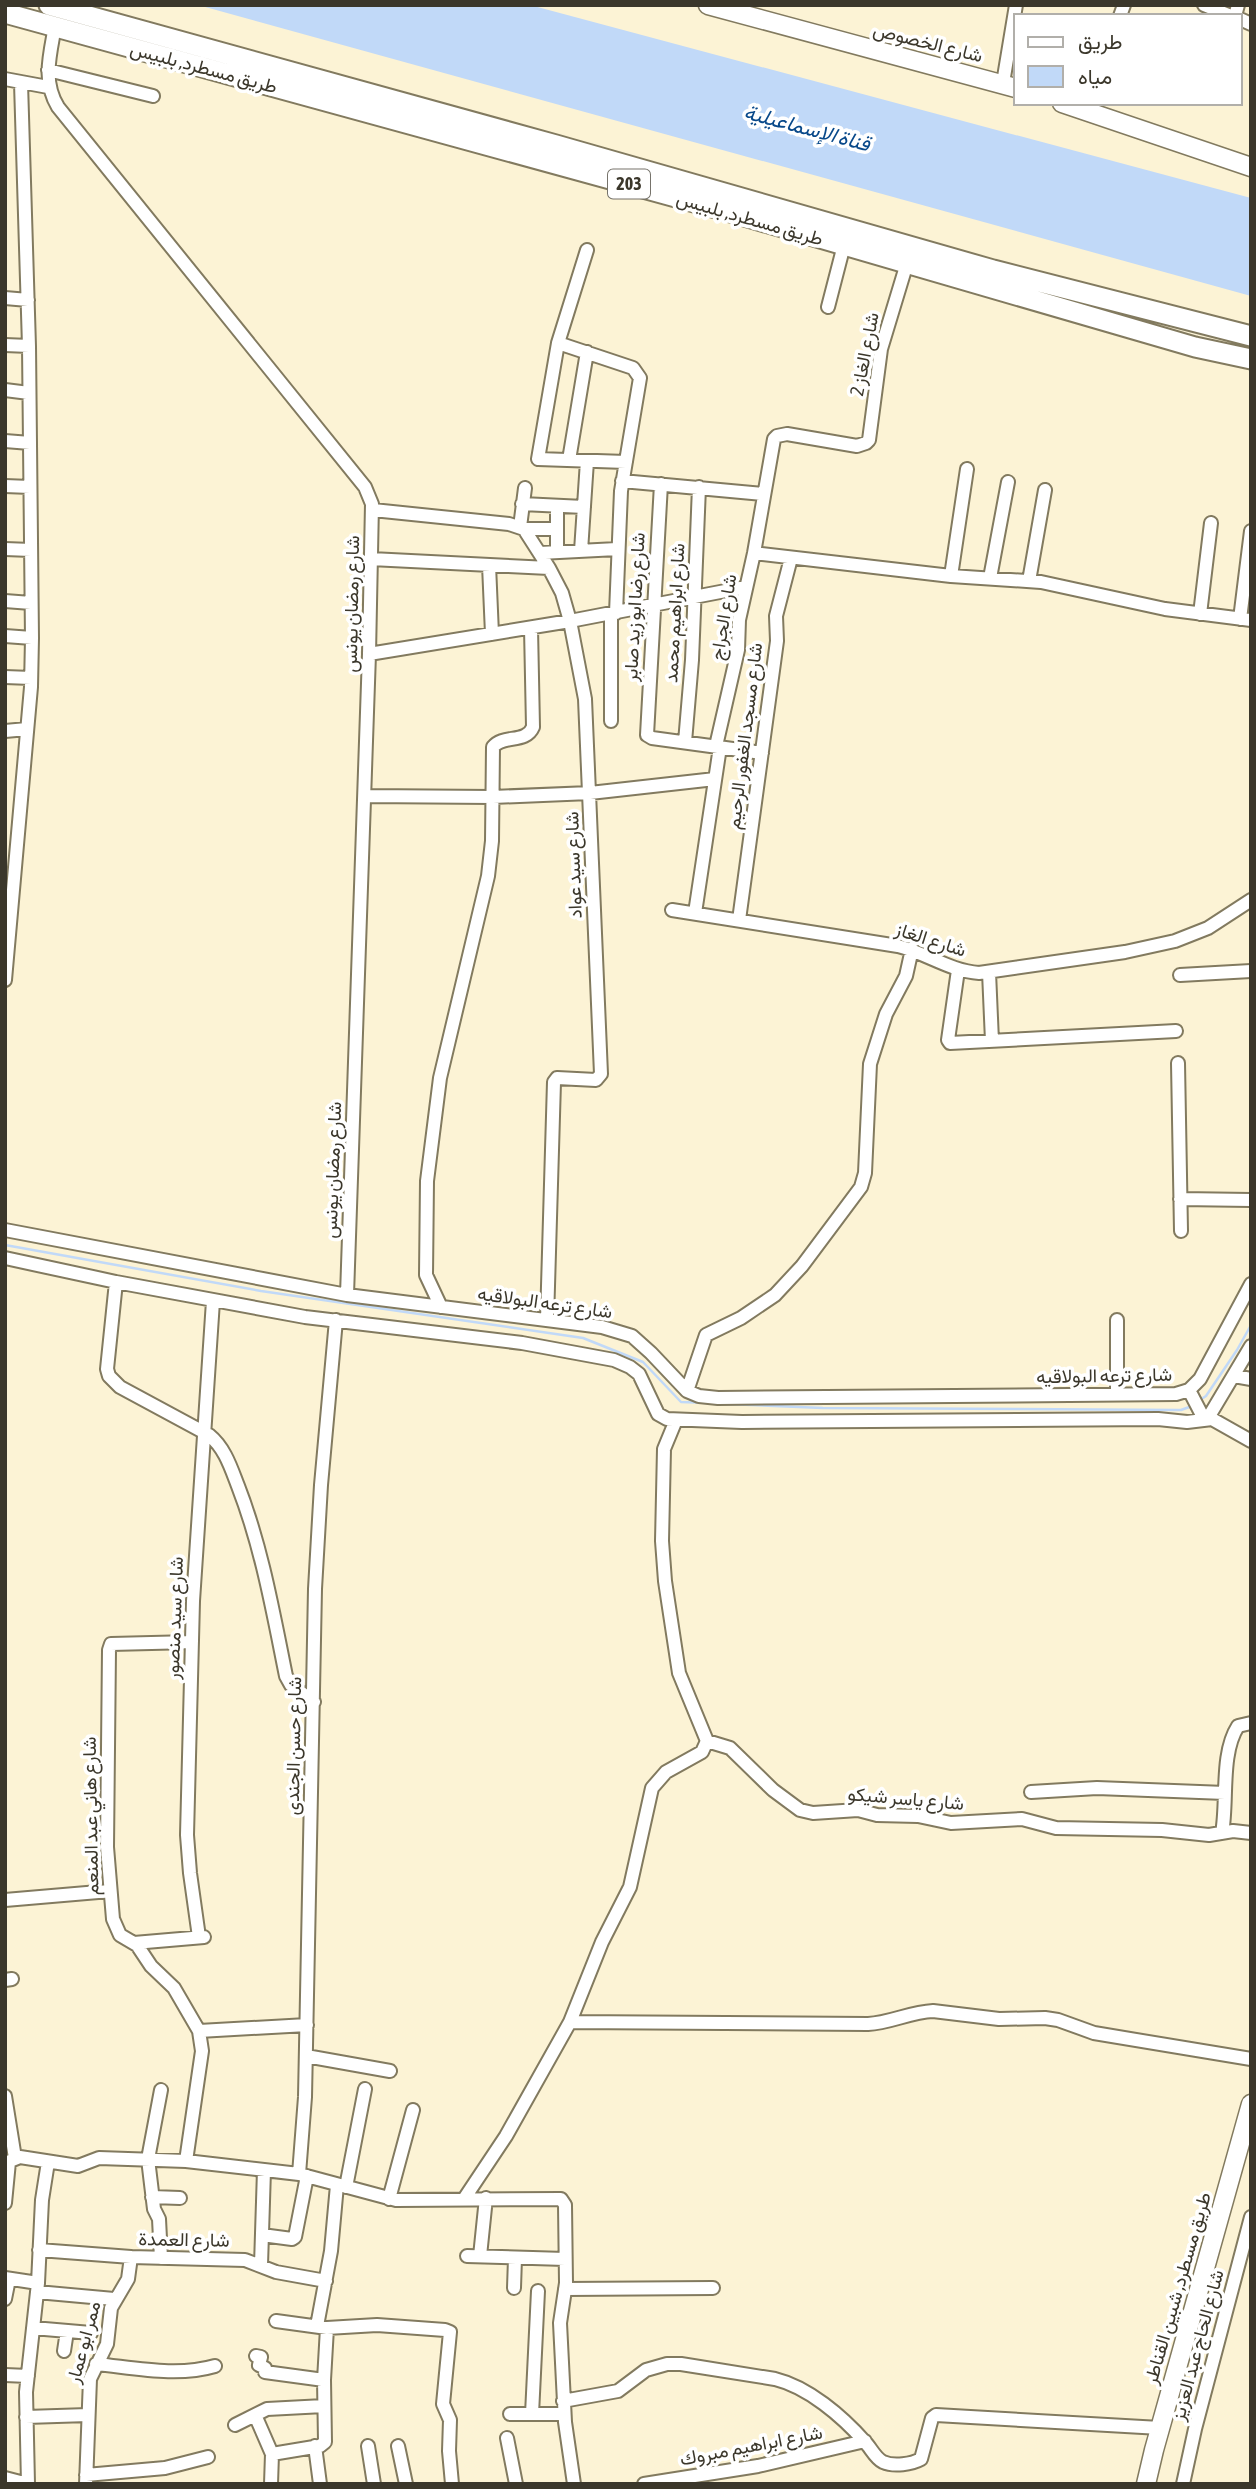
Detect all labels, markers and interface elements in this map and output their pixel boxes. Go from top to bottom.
legend [1014,14,1242,105]
street label: شارع الخصوص [870,18,985,68]
text: طريق [1078,29,1123,55]
street label: طريق مسطرد, بلبيس [128,37,280,98]
text: مياه [1078,64,1112,89]
water label: قناة الإسماعيلية [741,99,875,159]
road number: 203 [608,169,650,198]
street label: طريق مسطرد, بلبيس [674,187,826,250]
street label: شارع الغاز 2 [845,310,885,398]
street label: شارع رضا ابو زيد صابر [619,532,651,683]
street label: شارع رمضان يونس [339,535,365,673]
street label: شارع ابراهيم محمد [659,542,691,684]
street label: شارع الجراج [705,572,743,662]
street label: شارع مسجد الغفور الرحيم [722,641,768,831]
street label: شارع سيد عواد [560,811,588,919]
street label: شارع الغاز [891,917,969,963]
street label: شارع رمضان يونس [319,1101,347,1239]
street label: شارع ترعه البولاقيه [476,1282,614,1324]
street label: شارع ترعه البولاقيه [1036,1363,1172,1389]
street label: شارع سيد منصور [161,1556,189,1681]
street label: شارع حسن الجندى [281,1676,307,1816]
street label: شارع هاني عبد المنعم [78,1736,107,1896]
street label: شارع ياسر شيكو [847,1782,965,1816]
street label: طريق مسطرد, شبين القناطر [1139,2189,1216,2388]
street label: شارع العمدة [138,2227,230,2253]
street label: شارع الحاج عبد العزيز [1166,2267,1230,2424]
street label: ممر ابو عمار [61,2298,106,2387]
street label: شارع ابراهيم مبروك [678,2420,825,2472]

